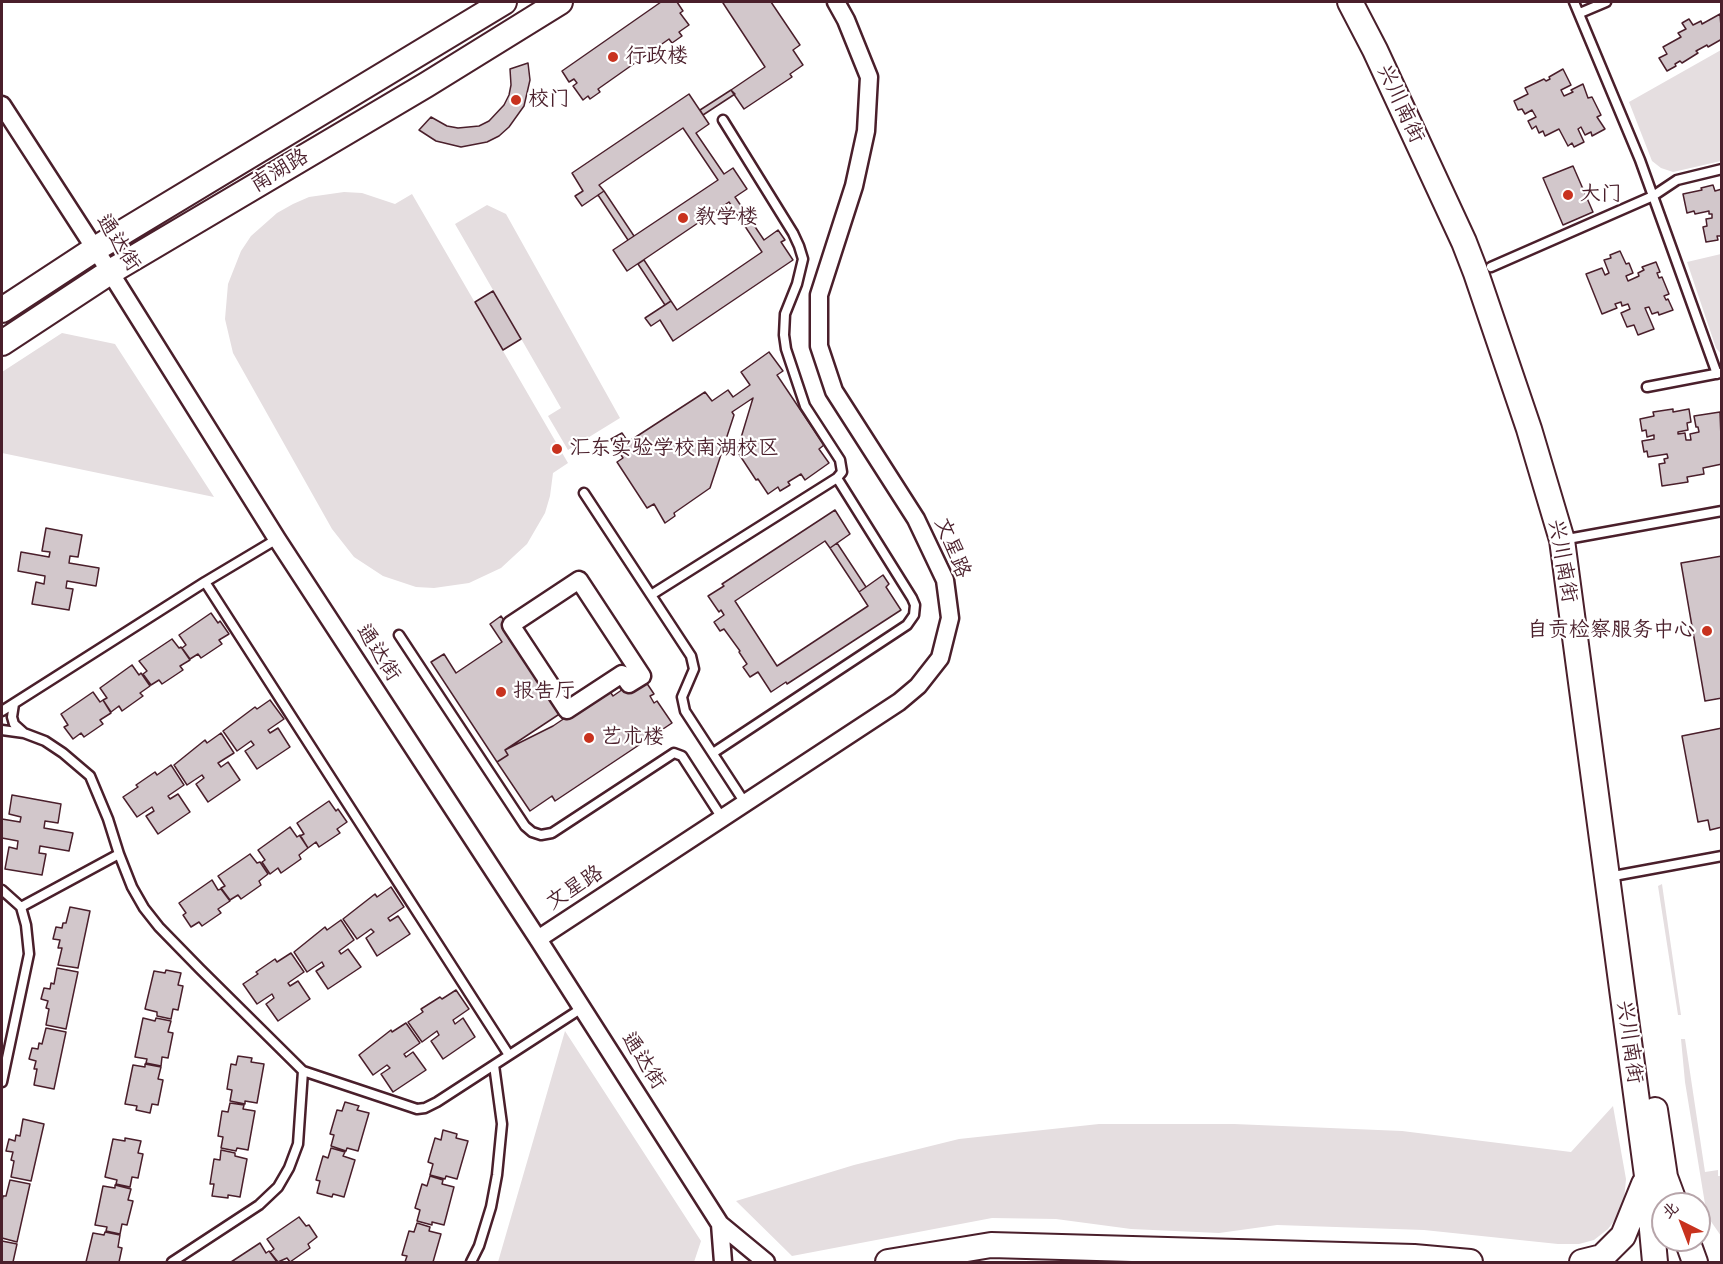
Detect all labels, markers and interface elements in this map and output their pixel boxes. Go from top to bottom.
place label: 行政楼 [625,44,688,70]
marker: 行政楼 [606,50,620,64]
street label: 兴川南街 [1371,61,1429,147]
place label: 校门 [528,87,570,113]
marker: 校门 [509,93,523,107]
street label: 南湖路 [247,144,313,198]
place label: 大门 [1580,182,1622,208]
marker: 大门 [1561,188,1575,202]
place label: 教学楼 [695,205,758,231]
street label: 通达街 [90,210,146,276]
marker: 教学楼 [676,211,690,225]
place label: 汇东实验学校南湖校区 [569,436,779,462]
marker: 汇东实验学校南湖校区 [550,442,564,456]
street label: 文星路 [929,514,975,582]
street label: 兴川南街 [1542,517,1582,605]
place label: 自贡检察服务中心 [1527,618,1695,644]
street label: 通达街 [350,620,406,686]
marker: 自贡检察服务中心 [1700,624,1714,638]
place label: 报告厅 [513,679,576,705]
marker: 报告厅 [494,685,508,699]
place label: 艺术楼 [601,725,664,751]
marker: 艺术楼 [582,731,596,745]
street label: 文星路 [542,860,608,916]
street label: 兴川南街 [1611,999,1647,1085]
street label: 通达街 [615,1028,671,1094]
north arrow [1651,1192,1711,1252]
text: 北 [1657,1197,1683,1223]

